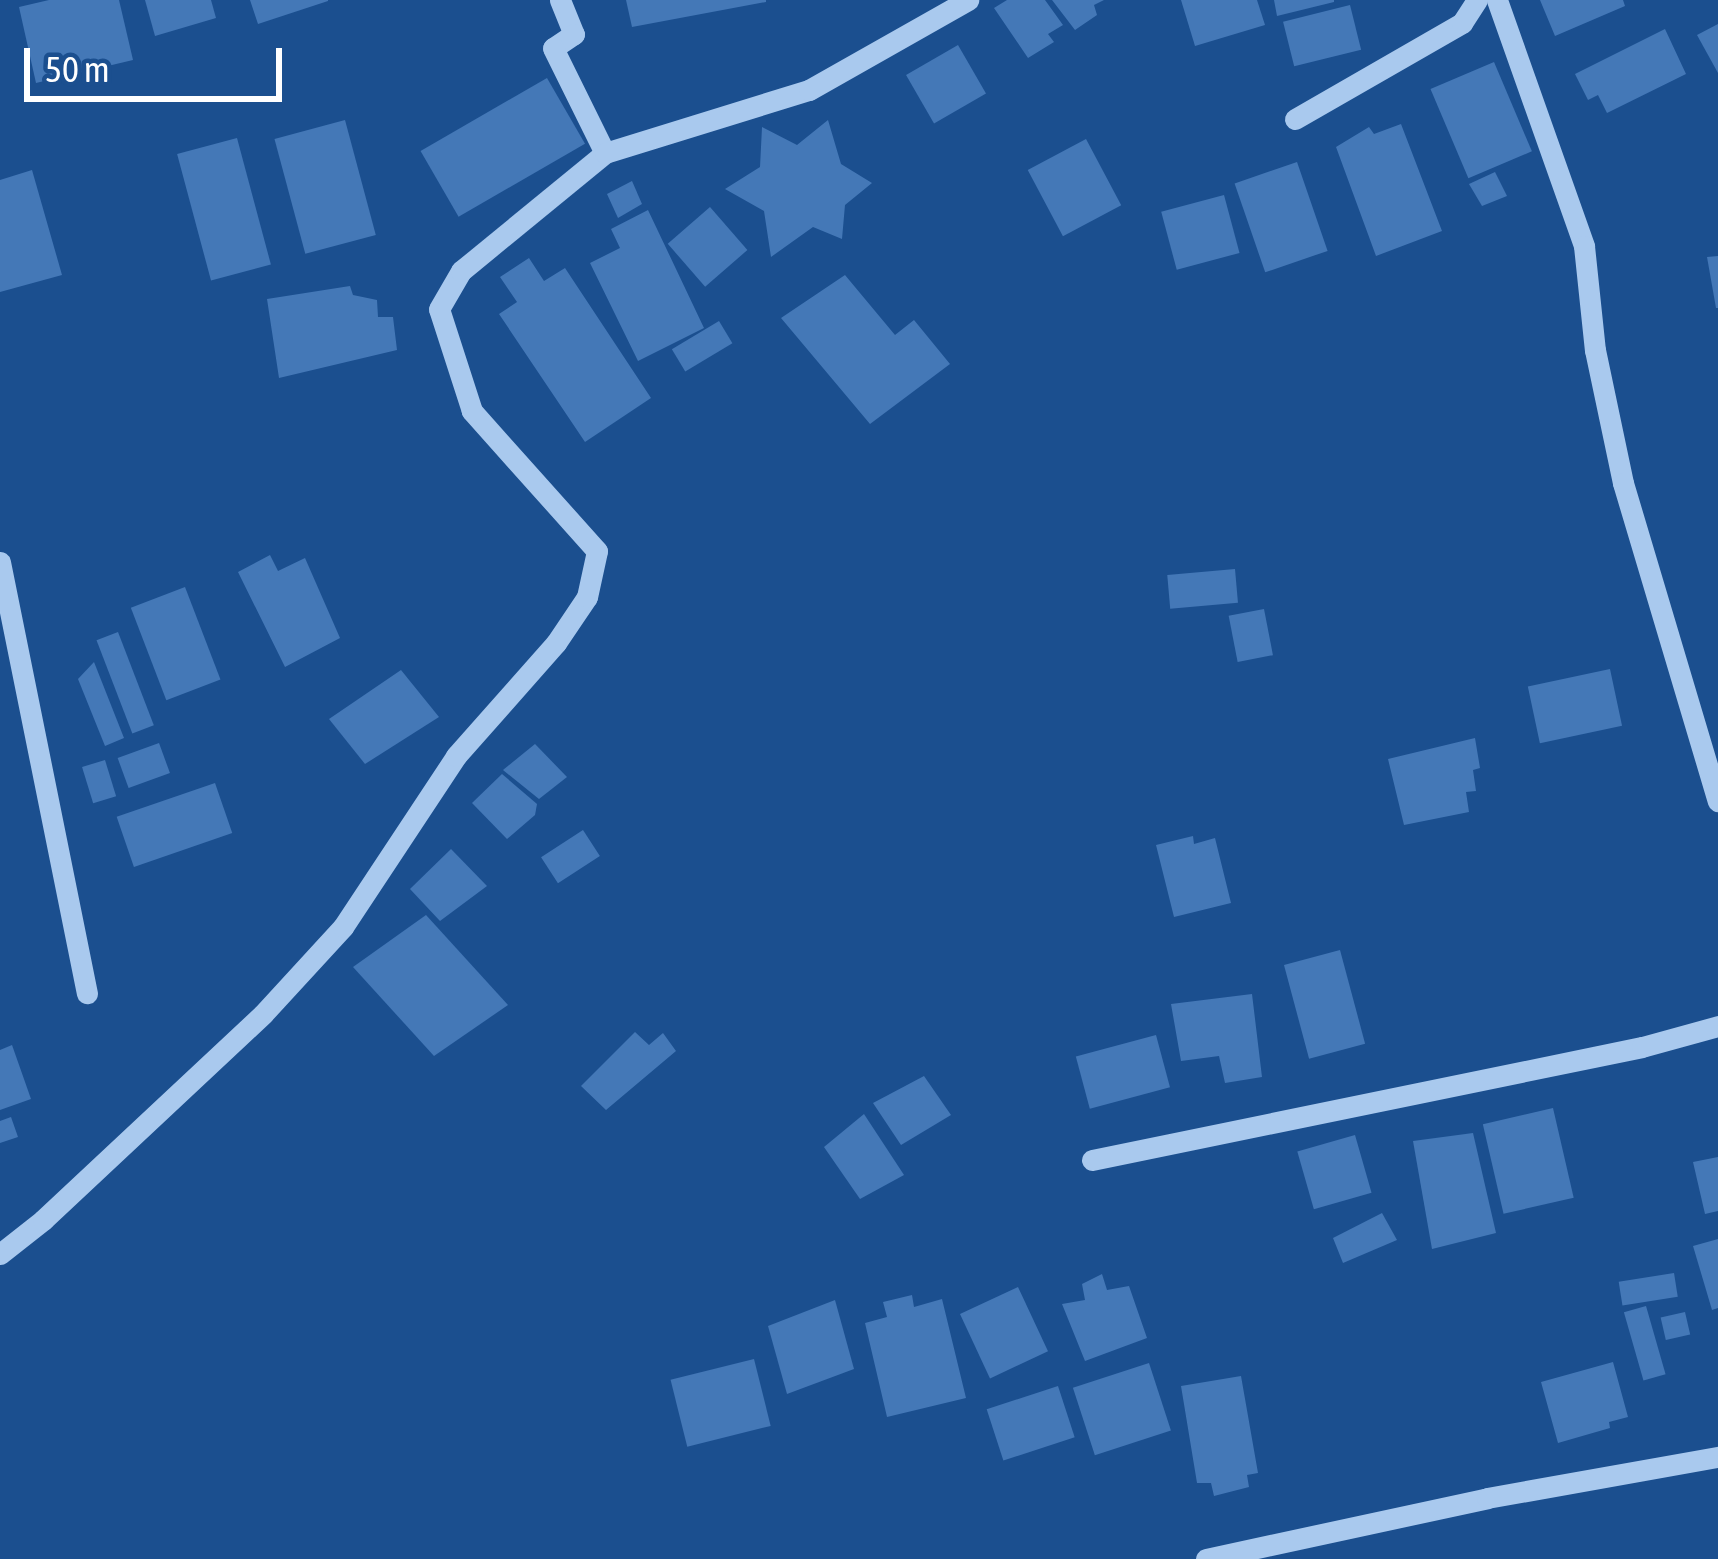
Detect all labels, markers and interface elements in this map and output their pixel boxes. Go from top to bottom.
scale bar [30,24,288,98]
text: 50 m [45,48,110,90]

